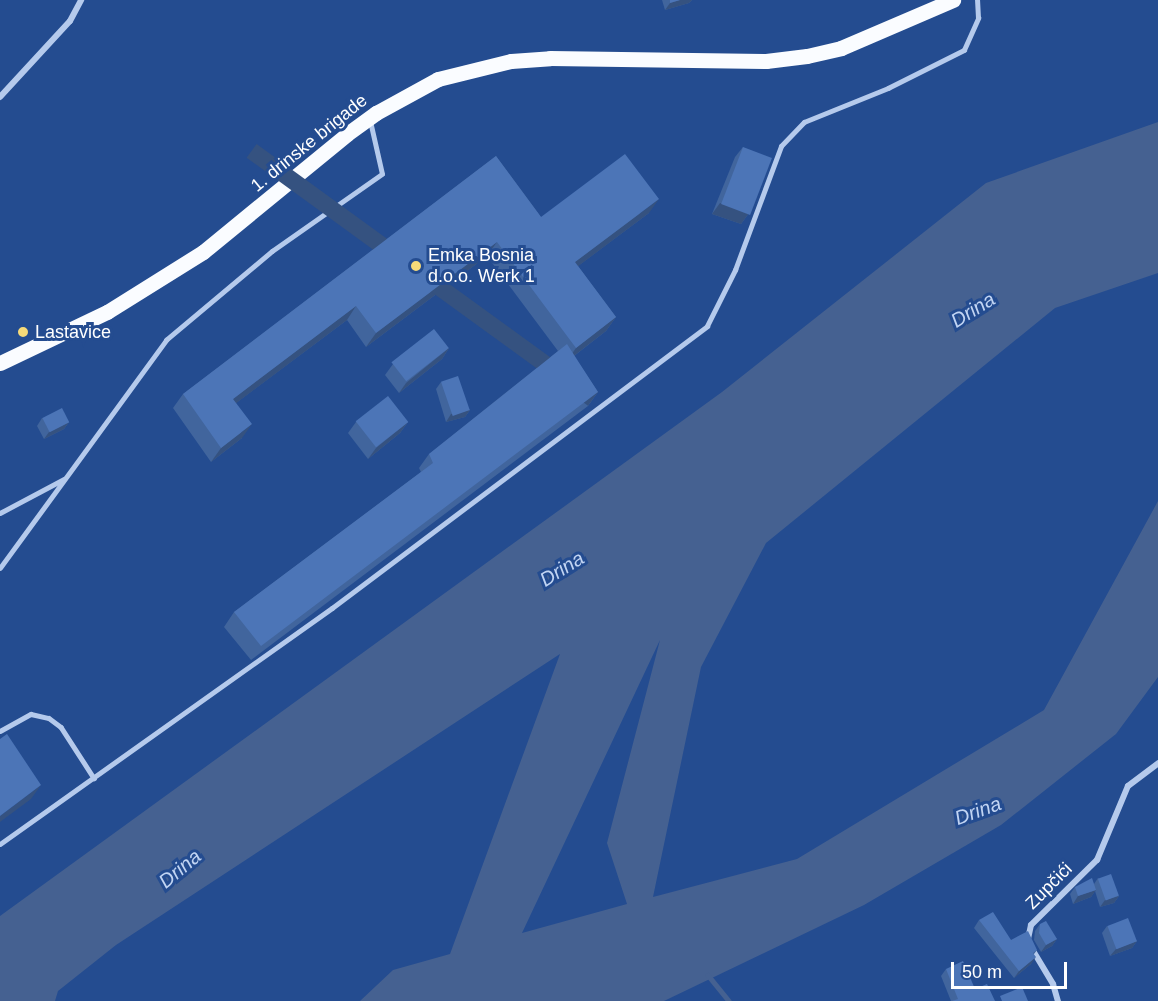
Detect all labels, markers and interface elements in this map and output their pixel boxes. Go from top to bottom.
street label: 1. drinske brigade [247,90,371,196]
place label: Emka Bosnia d.o.o. Werk 1 [428,245,535,288]
marker: Emka Bosnia d.o.o. Werk 1 [409,259,423,273]
water label: Drina [946,287,1000,333]
place label: Lastavice [35,321,111,343]
marker: Lastavice [16,325,30,339]
water label: Drina [535,546,589,592]
water label: Drina [951,792,1005,830]
water label: Drina [154,844,206,894]
street label: Zupčići [1021,858,1077,914]
scale bar [954,950,1070,988]
text: 50 m [962,962,1002,982]

